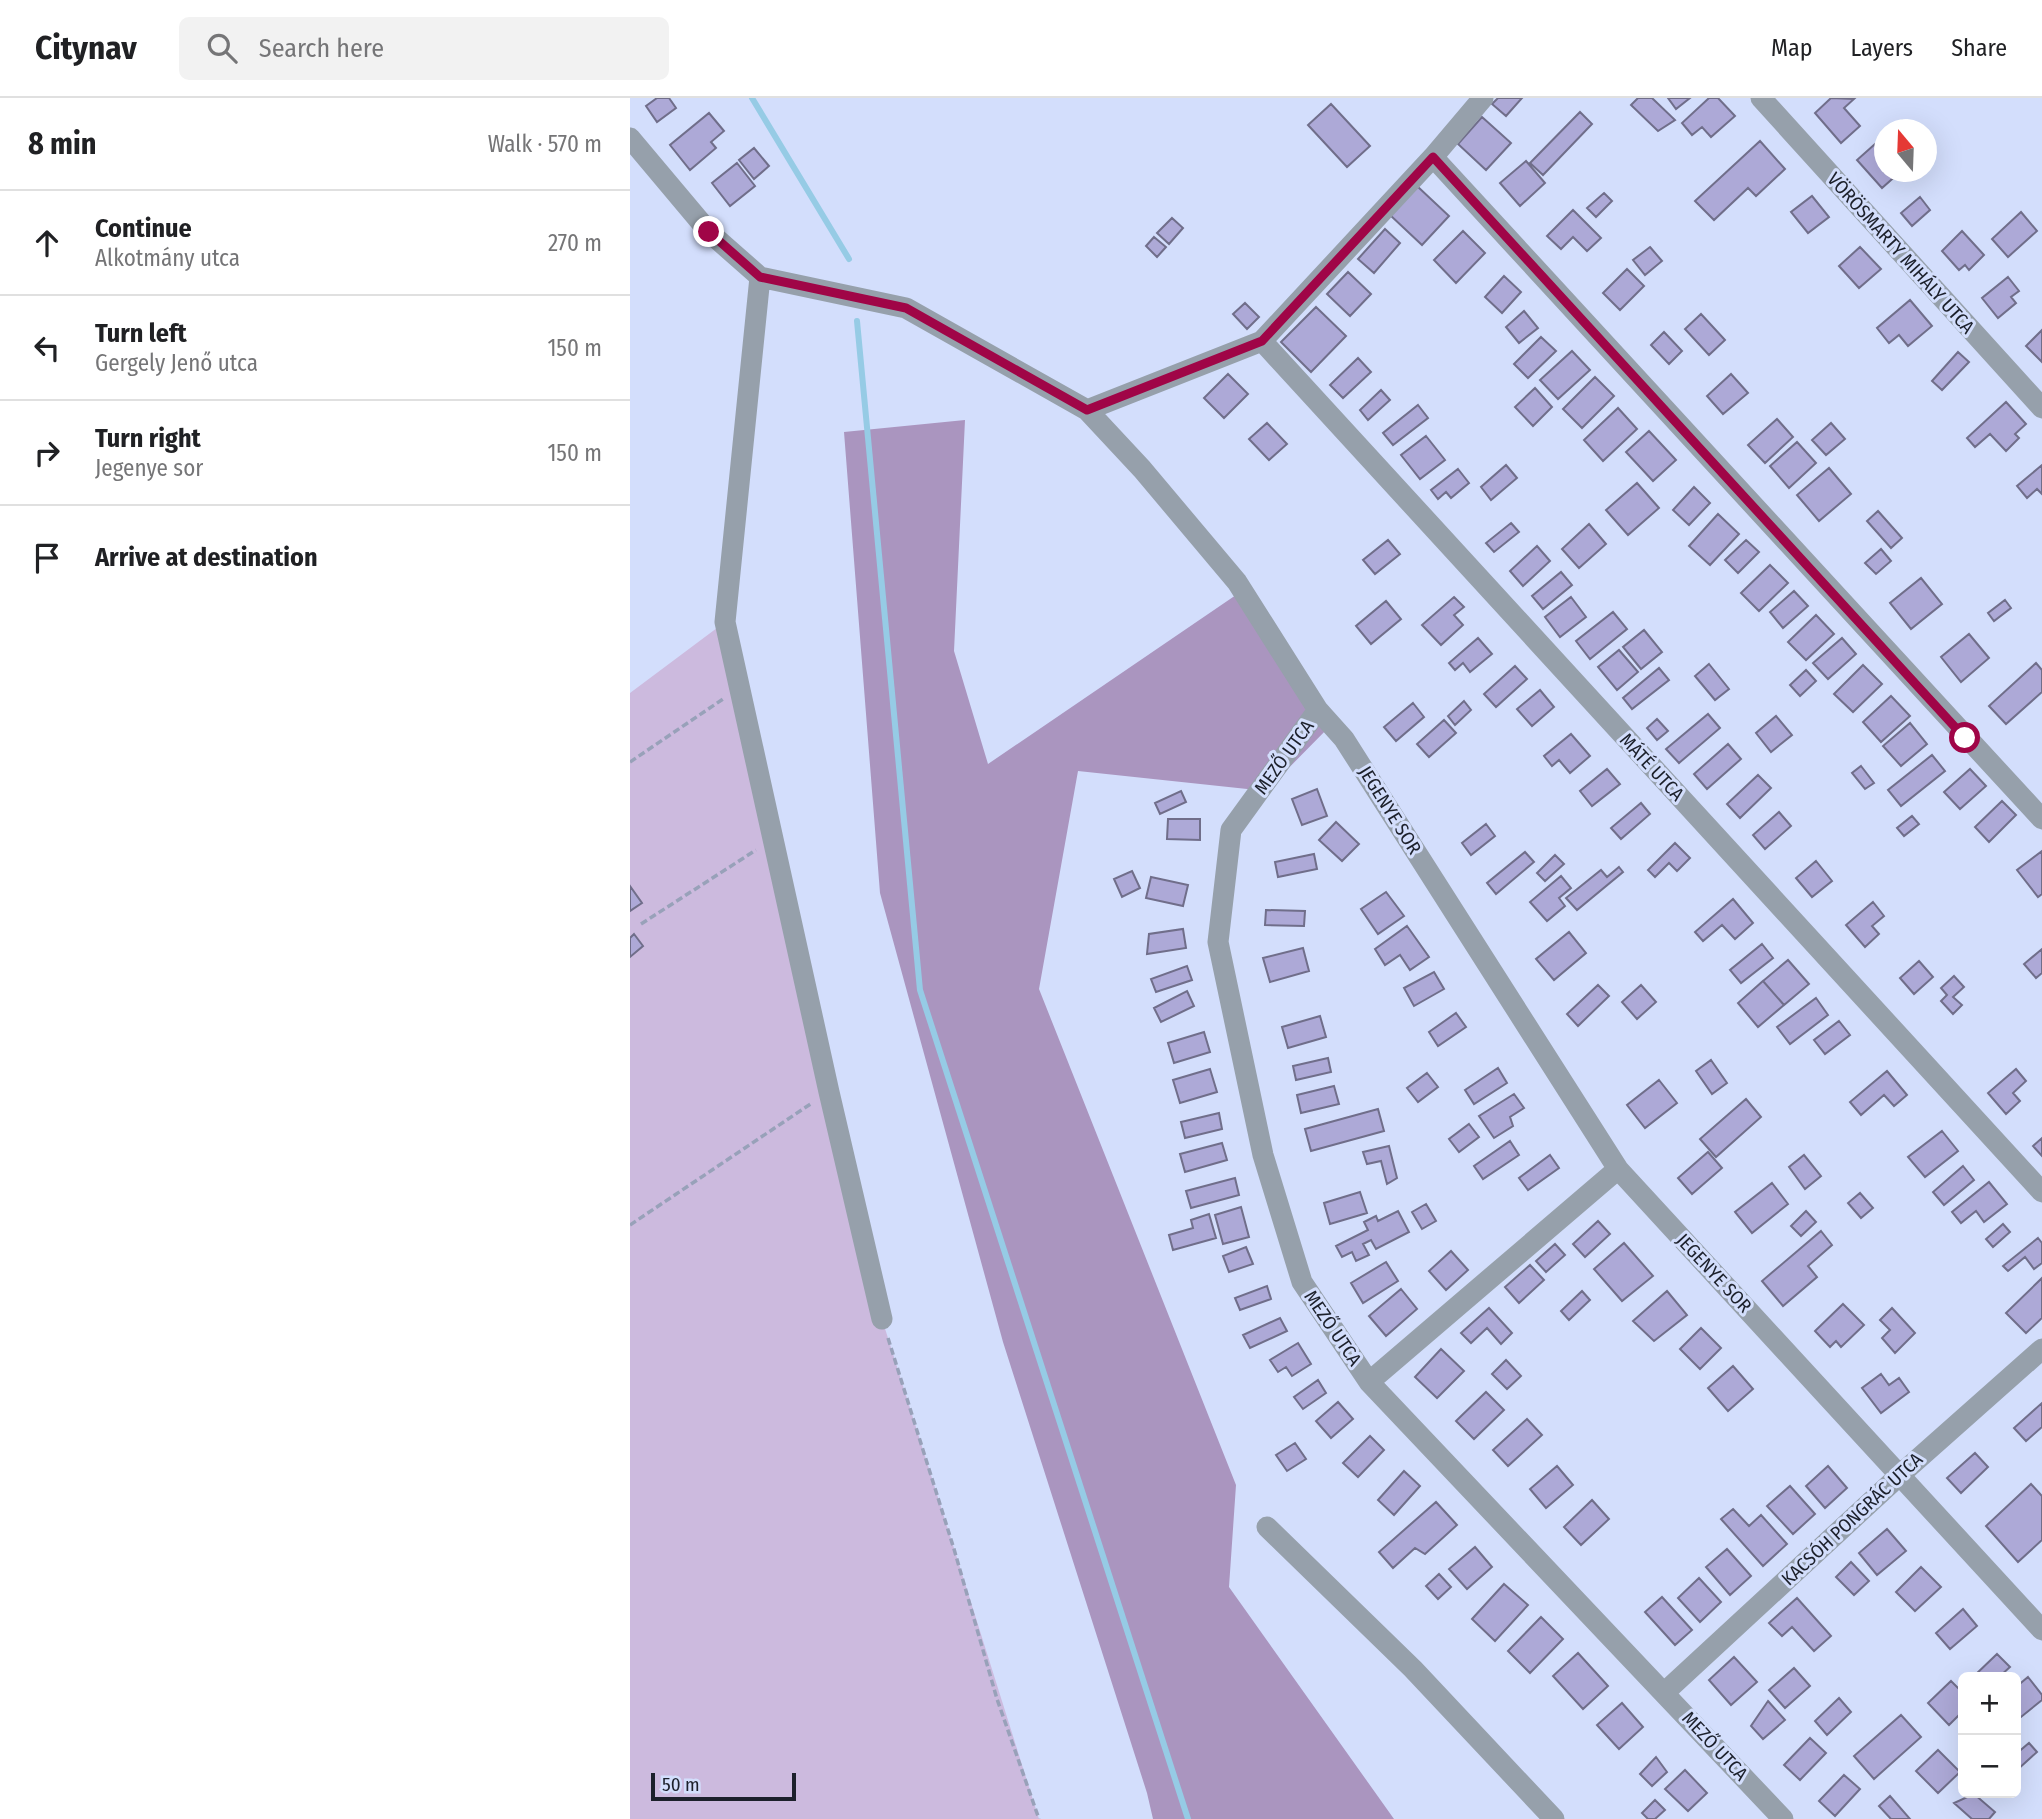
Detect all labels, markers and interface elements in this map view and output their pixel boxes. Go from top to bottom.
search box [179,17,669,80]
text: Citynav [35,28,137,68]
icon: search [203,29,241,67]
text: Search here [259,33,384,64]
text: Map [1771,34,1813,62]
text: Layers [1851,34,1913,62]
text: Share [1951,34,2007,62]
north arrow [1874,119,1937,182]
text: 8 min [28,126,96,162]
text: Walk · 570 m [488,130,602,158]
street label: VÖRÖSMARTY MIHÁLY UTCA [1823,168,1979,338]
text: Continue [95,213,192,244]
route end [693,216,724,247]
icon: ahead [28,224,66,262]
text: 270 m [548,229,602,257]
text: Alkotmány utca [95,244,240,272]
text: Turn left [95,318,187,349]
icon: left [28,329,66,367]
text: 150 m [547,334,602,362]
text: Gergely Jenő utca [95,349,258,377]
text: Turn right [95,423,201,454]
icon: right [28,434,66,472]
text: 150 m [547,439,602,467]
text: Jegenye sor [95,454,203,482]
icon: arrive [28,539,66,577]
text: Arrive at destination [95,542,318,573]
street label: MEZŐ UTCA [1249,715,1319,799]
route start [1949,722,1980,753]
street label: MÁTÉ UTCA [1615,729,1689,805]
street label: JEGENYE SOR [1354,762,1426,858]
street label: JEGENYE SOR [1672,1229,1756,1317]
street label: MEZŐ UTCA [1299,1286,1367,1370]
street label: KACSÓH PONGRÁC UTCA [1777,1448,1927,1590]
map controls [1958,1672,2021,1798]
button: + [1958,1672,2021,1735]
street label: MEZŐ UTCA [1677,1707,1753,1785]
button: − [1958,1735,2021,1798]
scale bar [651,1770,796,1802]
text: 50 m [662,1773,700,1796]

